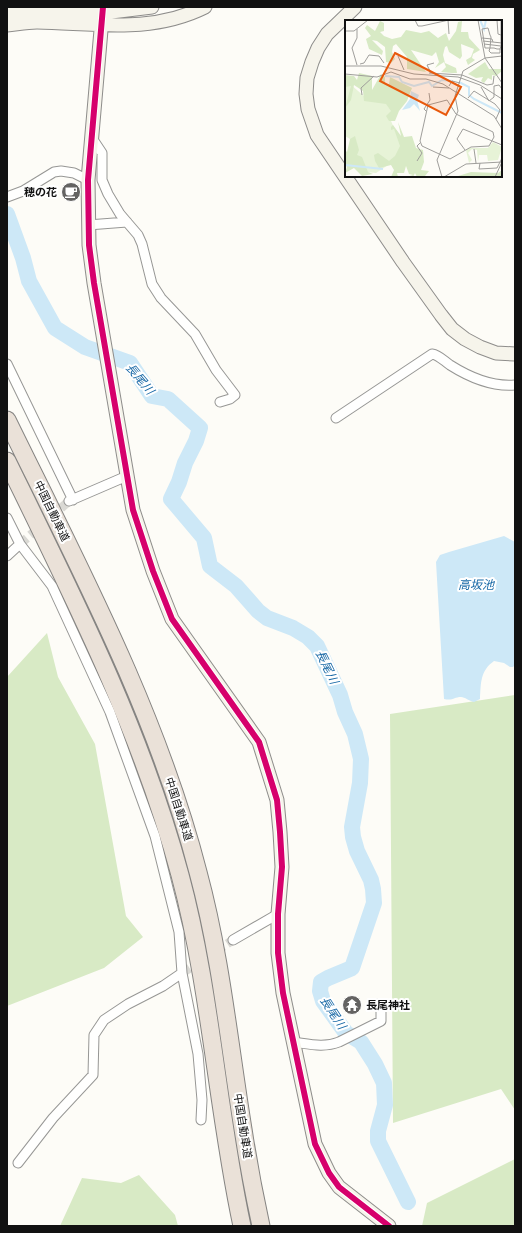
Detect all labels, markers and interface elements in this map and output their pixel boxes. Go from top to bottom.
inset map [345,20,502,177]
cafe icon: 穂の花 [60,181,82,203]
place label: 穂の花 [24,183,57,199]
water label: 長尾川 [122,359,161,399]
street label: 中国自動車道 [31,477,75,544]
water label: 高坂池 [458,575,495,593]
water label: 長尾川 [312,646,345,688]
street label: 中国自動車道 [162,775,198,843]
water label: 長尾川 [316,992,352,1034]
temple icon: 長尾神社 [341,994,363,1016]
place label: 長尾神社 [366,996,410,1012]
street label: 中国自動車道 [231,1092,257,1160]

